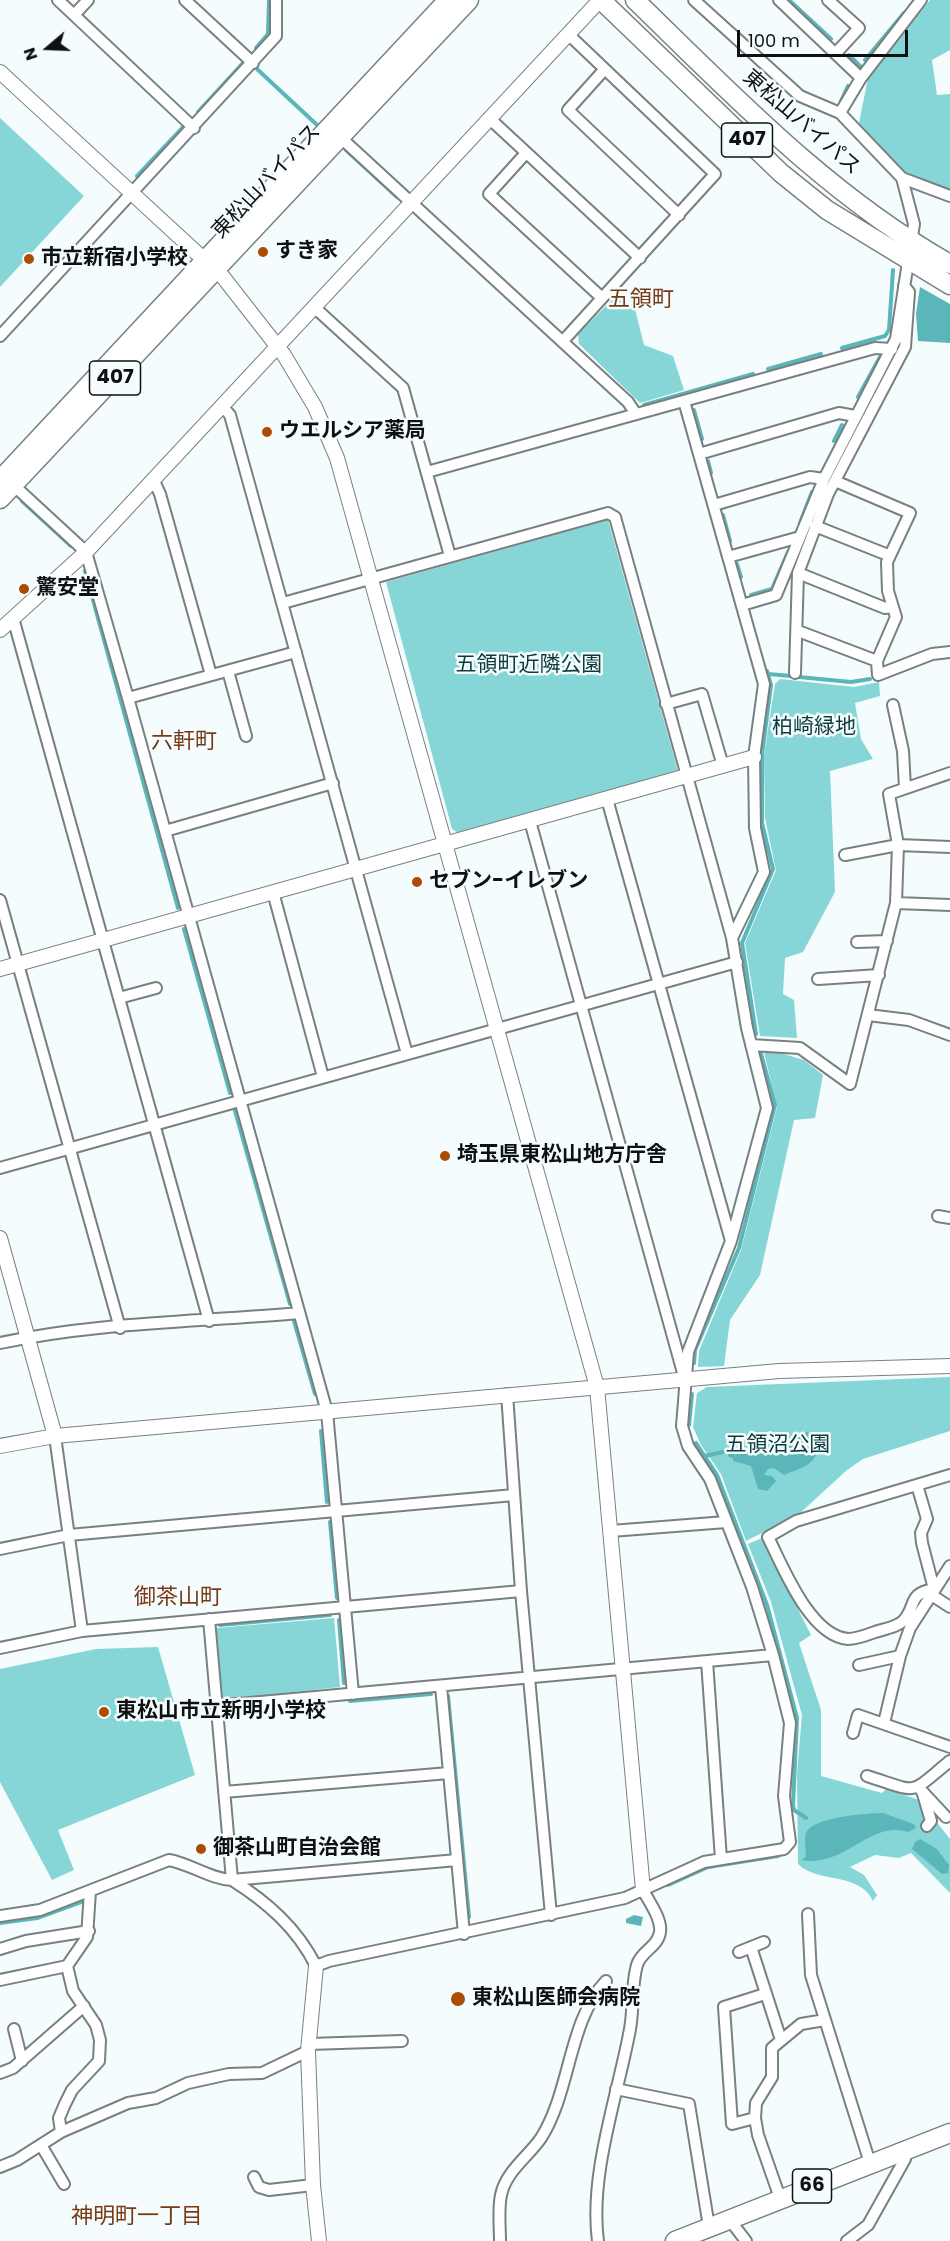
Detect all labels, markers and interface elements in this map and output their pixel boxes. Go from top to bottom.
north arrow [18,18,78,78]
scale bar [740,18,911,56]
text: 100 m [748,28,800,53]
text: N [18,45,43,63]
street label: 東松山バイパス [737,65,865,181]
street label: 東松山バイパス [208,120,326,244]
road number: 407 [722,123,772,157]
place label: すき家 [275,239,338,265]
marker: すき家 [256,245,270,259]
place label: 市立新宿小学校 [41,246,188,272]
marker: 市立新宿小学校 [22,252,36,266]
district label: 五領町 [608,287,674,313]
road number: 407 [90,361,140,395]
place label: ウエルシア薬局 [279,419,426,445]
marker: ウエルシア薬局 [260,425,274,439]
place label: 驚安堂 [36,576,99,602]
marker: 驚安堂 [17,582,31,596]
park label: 五領町近隣公園 [456,653,602,679]
park label: 柏崎緑地 [772,715,856,741]
district label: 六軒町 [151,729,217,755]
place label: セブン-イレブン [429,869,588,895]
marker: セブン-イレブン [410,875,424,889]
place label: 埼玉県東松山地方庁舎 [457,1143,667,1169]
marker: 埼玉県東松山地方庁舎 [438,1149,452,1163]
park label: 五領沼公園 [726,1433,830,1459]
district label: 御茶山町 [134,1585,222,1611]
place label: 東松山市立新明小学校 [116,1699,326,1725]
marker: 東松山市立新明小学校 [97,1705,111,1719]
place label: 御茶山町自治会館 [213,1836,381,1862]
marker: 御茶山町自治会館 [194,1842,208,1856]
place label: 東松山医師会病院 [472,1986,640,2012]
marker: 東松山医師会病院 [449,1990,467,2008]
road number: 66 [792,2169,832,2203]
district label: 神明町一丁目 [71,2204,203,2230]

